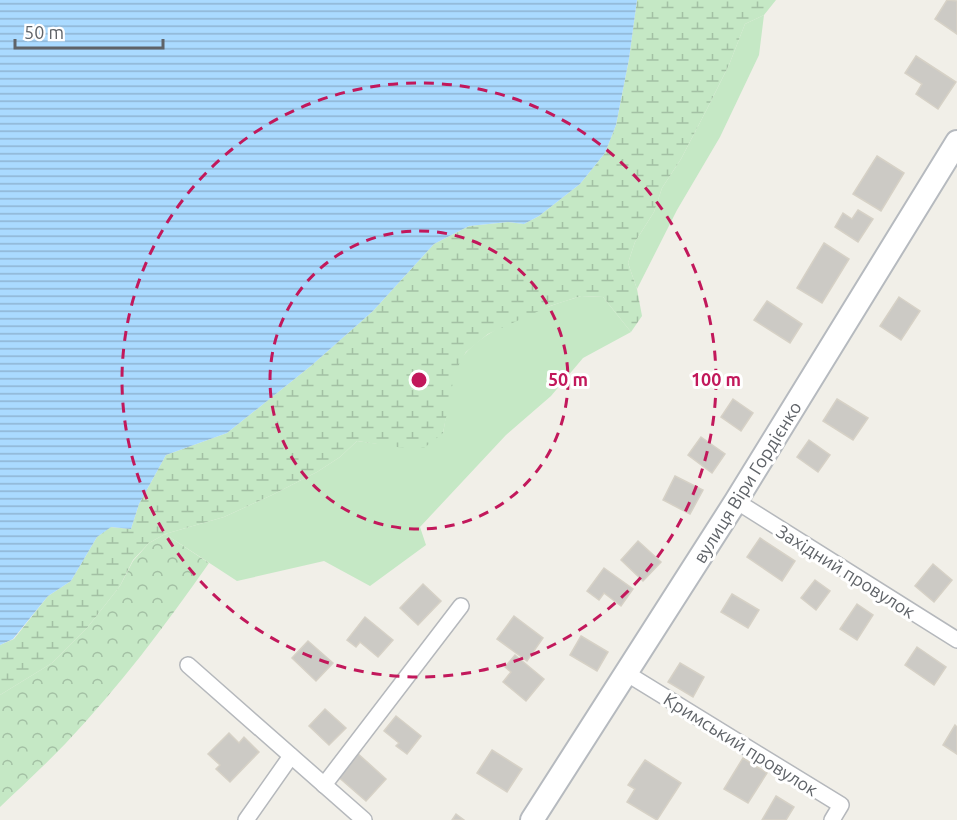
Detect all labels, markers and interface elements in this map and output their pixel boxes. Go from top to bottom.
scale bar [15,12,164,50]
text: 50 m [24,22,64,42]
text: 50 m [548,369,588,389]
text: 100 m [691,369,741,389]
centre of rings [409,370,429,390]
street label: вулиця Віри Гордієнко [689,398,805,566]
street label: Західний провулок [773,520,919,622]
street label: Кримський провулок [660,688,822,800]

